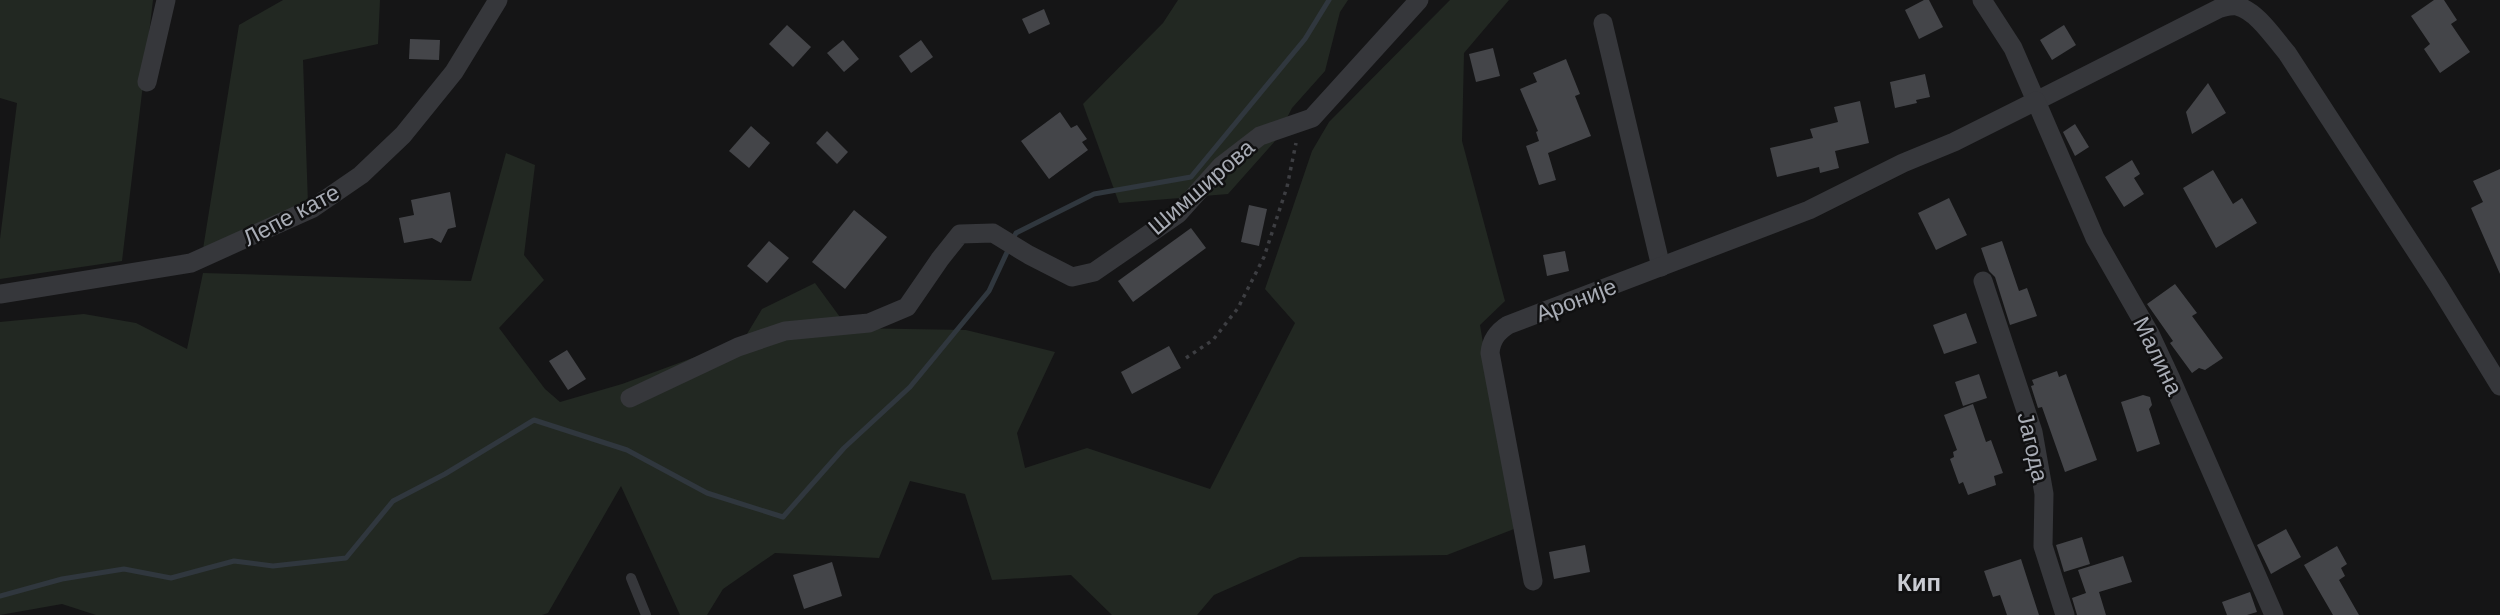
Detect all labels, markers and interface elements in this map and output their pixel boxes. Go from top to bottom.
street label: Шимширова [1143,134,1259,240]
street label: Лепе кате [238,179,344,251]
street label: Ароније [1532,273,1620,327]
street label: Малина [2128,313,2188,400]
street label: Јагода [2012,410,2054,485]
district label: Кип [1897,569,1941,596]

